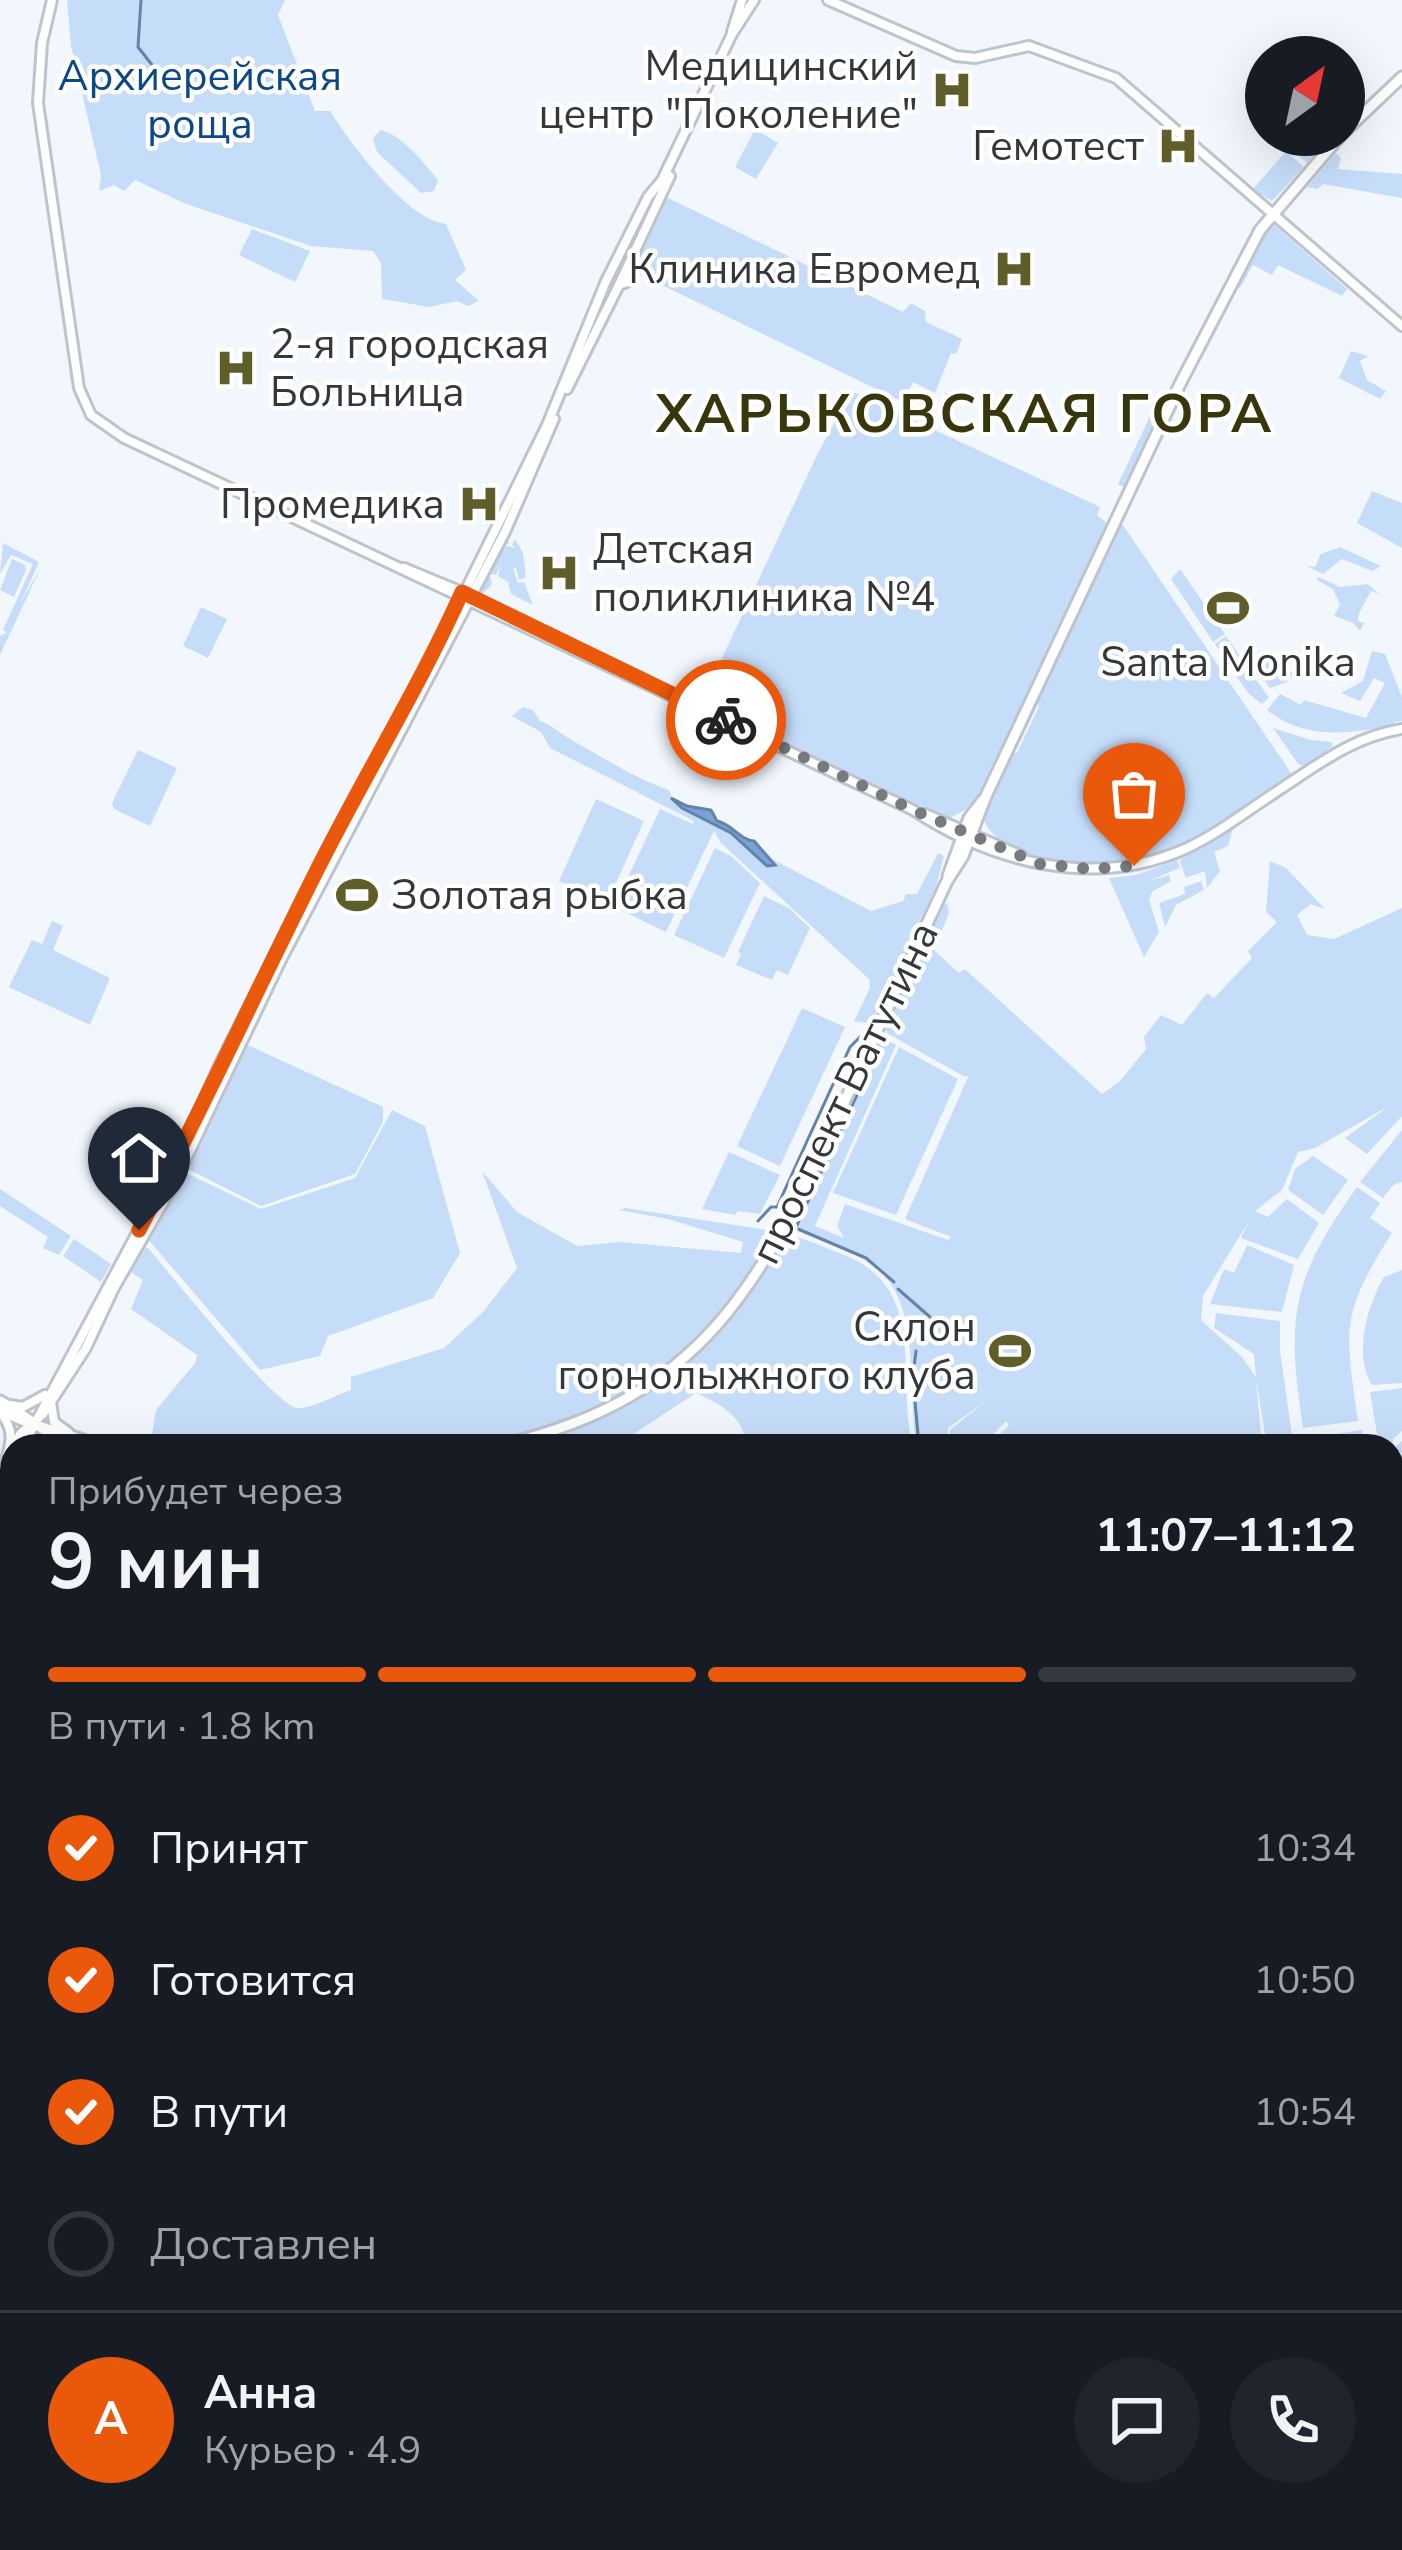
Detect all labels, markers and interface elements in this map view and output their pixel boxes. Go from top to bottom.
north arrow [1245,36,1365,156]
map controls [1245,36,1365,156]
place label: Медицинский центр "Поколение" [538,38,918,143]
park label: Архиерейская роща [58,48,342,153]
hospital icon: Медицинский центр "Поколение" [929,67,975,113]
place label: Гемотест [972,118,1144,175]
hospital icon: Гемотест [1155,123,1201,169]
place label: Клиника Евромед [628,241,980,298]
hospital icon: Клиника Евромед [991,246,1037,292]
place label: 2-я городская Больница [270,316,549,421]
hospital icon: 2-я городская Больница [213,345,259,391]
district label: ХАРЬКОВСКАЯ ГОРА [655,377,1274,451]
place label: Промедика [220,476,445,533]
hospital icon: Промедика [456,481,502,527]
place label: Детская поликлиника №4 [593,521,935,626]
hospital icon: Детская поликлиника №4 [536,550,582,596]
sports icon: Santa Monika [1205,585,1251,631]
place label: Santa Monika [1100,634,1356,691]
courier [666,660,786,780]
icon: bike [693,687,759,753]
pin [1083,743,1185,866]
icon: bag [1101,761,1167,827]
place label: Золотая рыбка [391,867,688,924]
sports icon: Золотая рыбка [334,872,380,918]
street label: проспект Ватутина [737,912,953,1274]
pin [88,1107,190,1230]
icon: home [106,1125,172,1191]
place label: Склон горнолыжного клуба [557,1299,976,1404]
sports icon: Склон горнолыжного клуба [987,1328,1033,1374]
text: Прибудет через [48,1465,343,1518]
text: 11:07–11:12 [1095,1506,1356,1567]
text: 9 мин [48,1509,264,1616]
text: В пути · 1.8 km [48,1700,315,1753]
icon: check [48,1815,114,1881]
text: Принят [150,1818,308,1879]
text: 10:34 [1254,1822,1356,1875]
icon: check [48,1947,114,2013]
text: Готовится [150,1950,356,2011]
text: 10:50 [1254,1954,1356,2007]
icon: check [48,2079,114,2145]
text: В пути [150,2082,288,2143]
text: 10:54 [1254,2086,1356,2139]
text: Доставлен [150,2214,377,2275]
button: chat [1074,2357,1200,2483]
button: phone [1230,2357,1356,2483]
text: Анна [204,2363,317,2424]
text: А [94,2389,128,2450]
text: Курьер · 4.9 [204,2424,421,2477]

